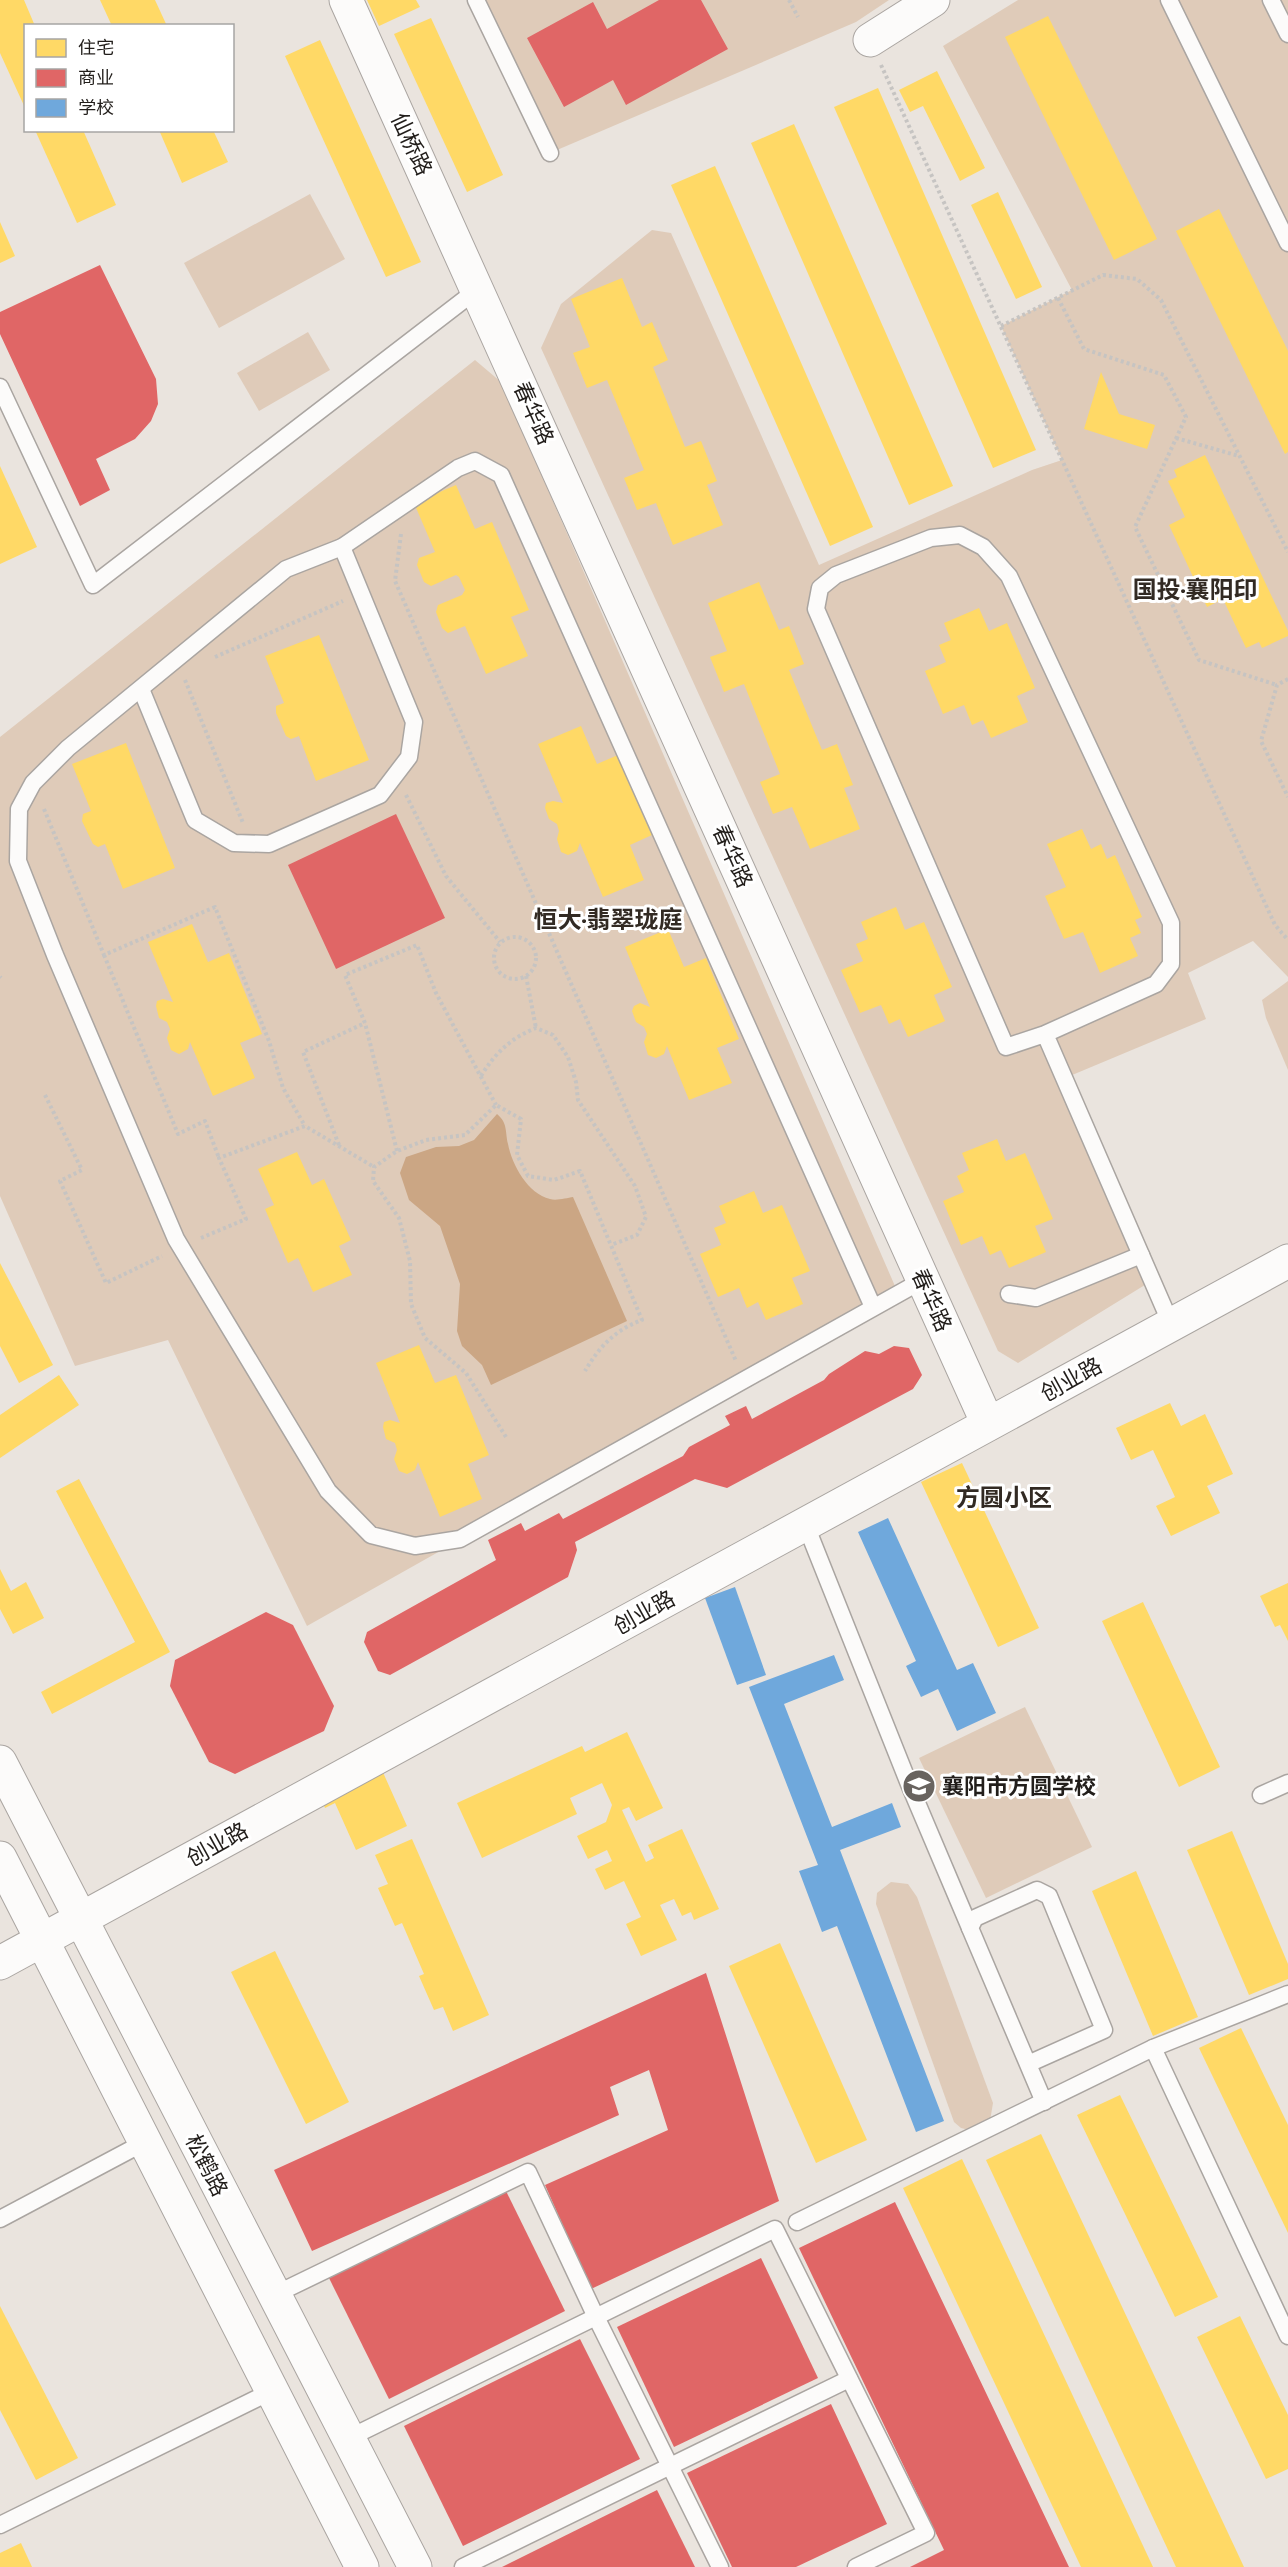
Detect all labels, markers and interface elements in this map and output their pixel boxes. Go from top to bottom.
legend [24,24,234,132]
text: 住宅 [78,37,114,59]
text: 商业 [78,67,114,89]
text: 学校 [78,97,114,119]
street label: 仙桥路 [385,109,437,180]
street label: 春华路 [508,378,558,449]
district label: 国投·襄阳印 [1132,576,1258,604]
street label: 春华路 [707,821,757,892]
district label: 恒大·翡翠珑庭 [533,906,683,934]
street label: 春华路 [906,1265,956,1336]
street label: 创业路 [1036,1353,1107,1407]
district label: 方圆小区 [956,1484,1052,1512]
street label: 创业路 [609,1586,680,1640]
school or university icon: 襄阳市方圆学校 [901,1768,937,1804]
place label: 襄阳市方圆学校 [942,1774,1096,1800]
street label: 创业路 [182,1818,253,1872]
street label: 松鹤路 [180,2130,233,2201]

